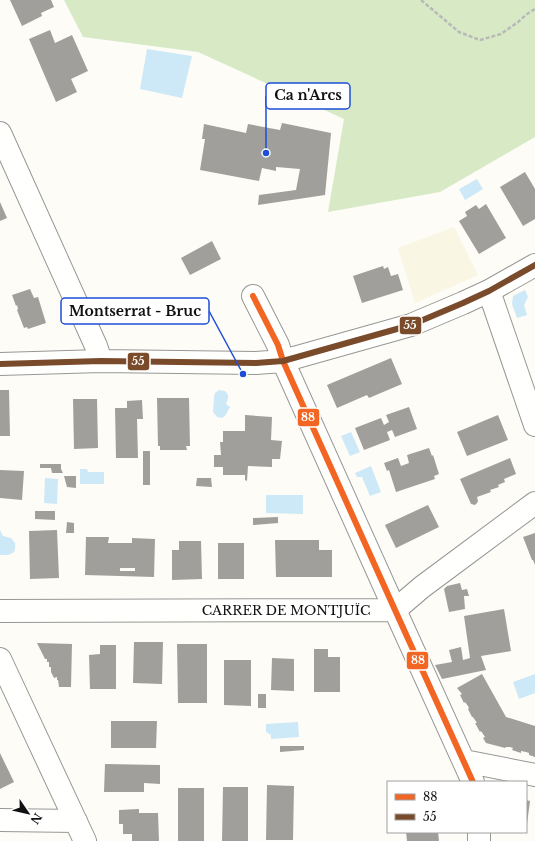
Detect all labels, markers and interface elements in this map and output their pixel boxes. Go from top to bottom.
callout: Ca n'Arcs [266,83,350,109]
text: Ca n'Arcs [274,86,342,104]
callout: Montserrat - Bruc [61,298,209,324]
text: Montserrat - Bruc [69,302,201,320]
line badge: 55 [399,316,422,335]
text: 55 [403,318,417,332]
line badge: 55 [127,352,150,371]
text: 55 [131,354,145,368]
line badge: 88 [297,408,320,427]
text: 88 [301,410,315,424]
street label: CARRER DE MONTJUÏC [202,602,370,619]
line badge: 88 [406,651,429,670]
text: 88 [411,653,425,667]
legend [387,781,527,833]
text: 88 [423,789,438,804]
north arrow [8,793,48,833]
text: 55 [423,809,437,824]
text: N [27,810,45,827]

